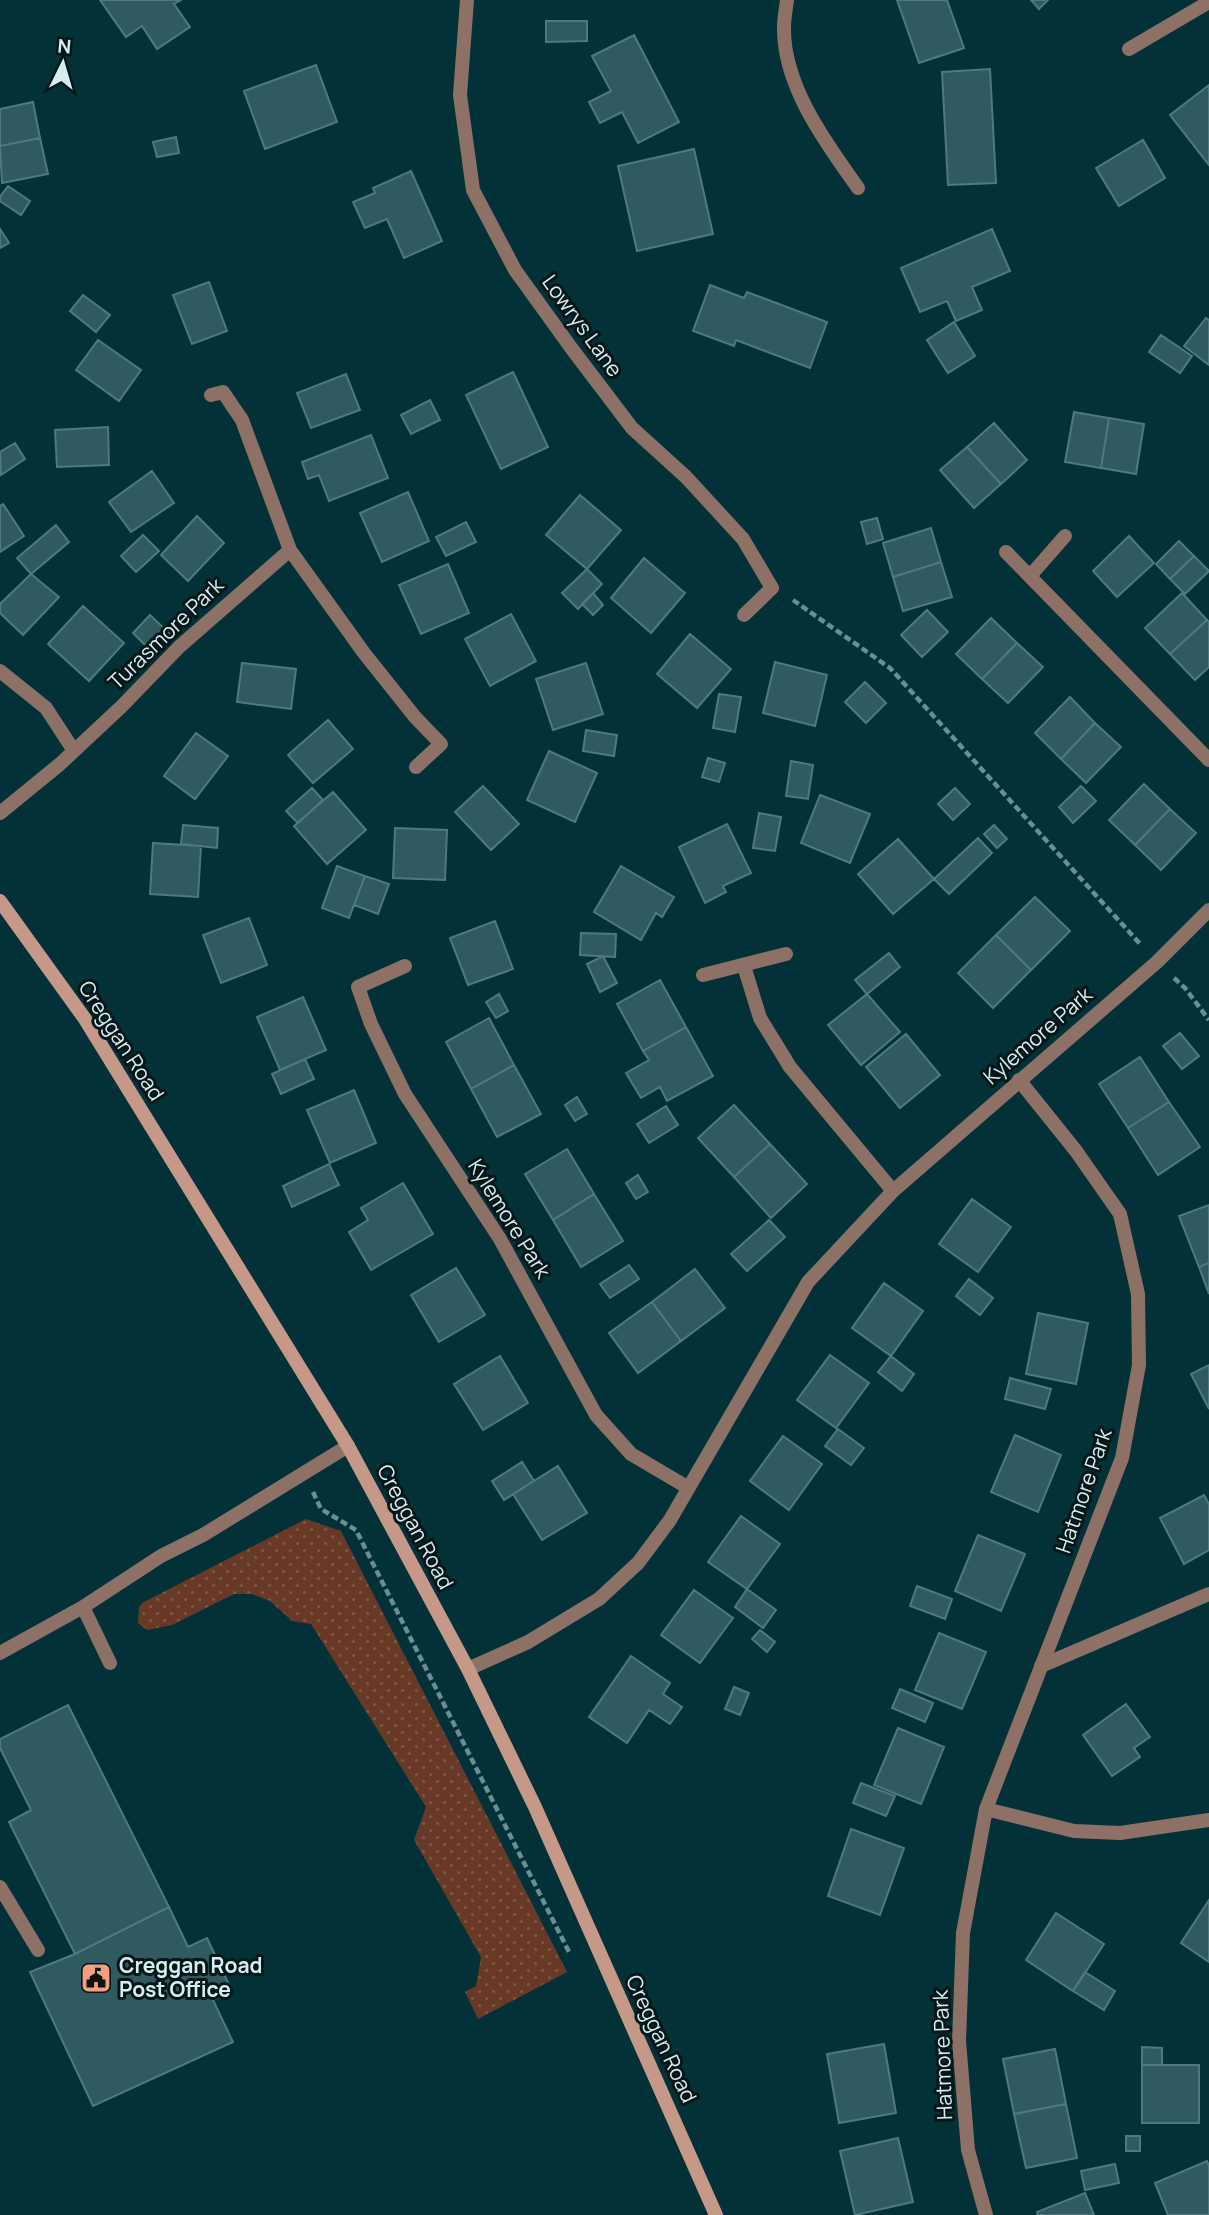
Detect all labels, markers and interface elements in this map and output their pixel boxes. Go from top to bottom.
north arrow [28,28,98,98]
text: N [57,33,72,60]
street label: Lowrys Lane [536,269,629,382]
street label: Turasmore Park [102,571,229,695]
street label: Creggan Road [73,975,171,1106]
street label: Kylemore Park [977,980,1098,1090]
street label: Kylemore Park [462,1154,558,1284]
street label: Hatmore Park [1049,1424,1118,1557]
street label: Creggan Road [371,1459,461,1594]
place label: Creggan Road Post Office [119,1951,263,2003]
public building icon: Creggan Road Post Office [79,1961,113,1995]
street label: Creggan Road [620,1970,704,2107]
street label: Hatmore Park [926,1989,958,2121]

